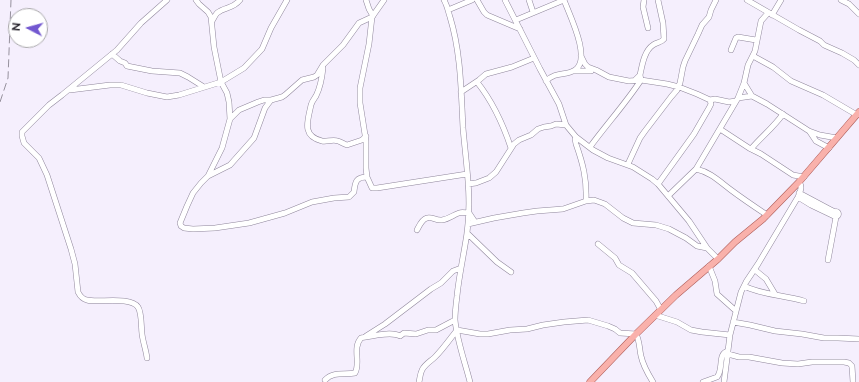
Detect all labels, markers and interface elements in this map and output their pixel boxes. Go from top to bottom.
north arrow [8,8,48,48]
text: N [10,22,23,32]

